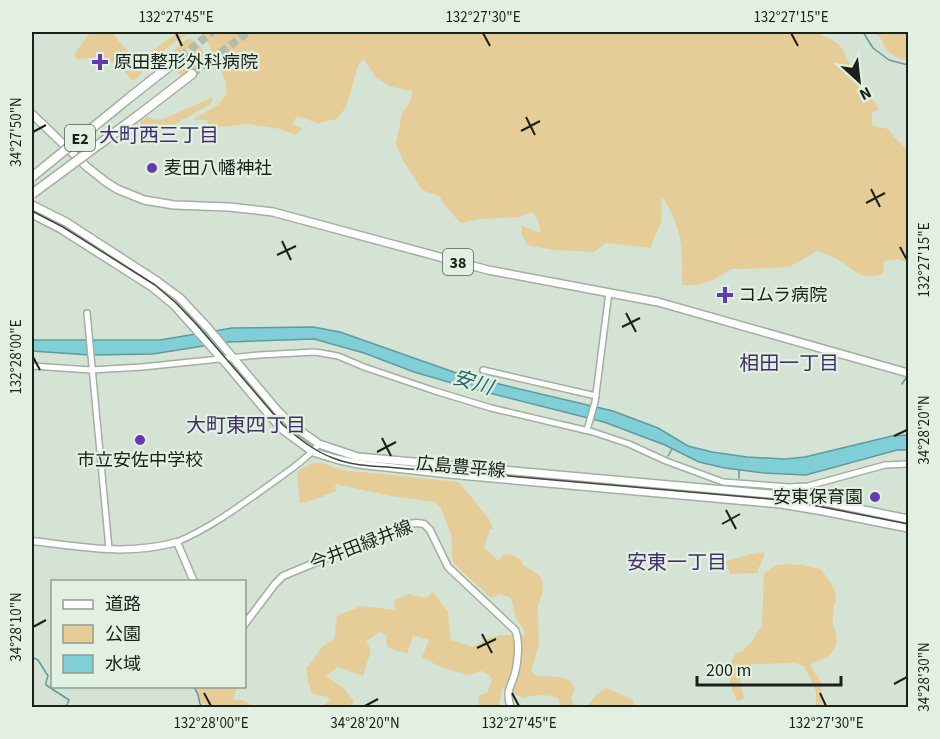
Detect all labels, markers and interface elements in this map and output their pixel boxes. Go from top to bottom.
text: 132°27'45"E [138,7,214,28]
text: 132°27'30"E [445,7,521,28]
text: 132°27'15"E [753,7,829,28]
place label: 原田整形外科病院 [114,50,258,75]
north arrow [829,51,889,111]
marker: 原田整形外科病院 [91,53,109,71]
text: N [856,81,875,106]
text: 34°27'50"N [6,97,27,167]
district label: 大町西三丁目 [99,122,219,150]
road number: E2 [65,125,95,151]
place label: 麦田八幡神社 [164,156,272,181]
marker: 麦田八幡神社 [145,161,159,175]
text: 132°27'15"E [914,222,935,298]
road number: 38 [443,249,473,275]
place label: コムラ病院 [738,283,827,308]
marker: コムラ病院 [716,286,734,304]
text: 132°28'00"E [6,319,27,395]
district label: 相田一丁目 [739,350,839,378]
water label: 安川 [449,364,498,403]
text: 34°28'20"N [914,395,935,465]
district label: 大町東四丁目 [186,412,306,440]
marker: 市立安佐中学校 [133,433,147,447]
place label: 市立安佐中学校 [77,448,203,473]
street label: 広島豊平線 [415,451,507,484]
place label: 安東保育園 [773,485,863,510]
marker: 安東保育園 [868,490,882,504]
street label: 今井田緑井線 [306,514,416,576]
district label: 安東一丁目 [627,549,727,577]
legend [51,580,246,688]
text: 34°28'10"N [6,592,27,662]
text: 道路 [105,592,141,617]
text: 公園 [105,622,141,647]
text: 34°28'30"N [914,642,935,712]
scale bar [697,649,841,687]
text: 水域 [105,652,141,677]
text: 200 m [706,658,751,683]
text: 132°28'00"E [173,713,249,734]
text: 34°28'20"N [330,713,400,734]
text: 132°27'45"E [481,713,557,734]
text: 132°27'30"E [788,713,864,734]

